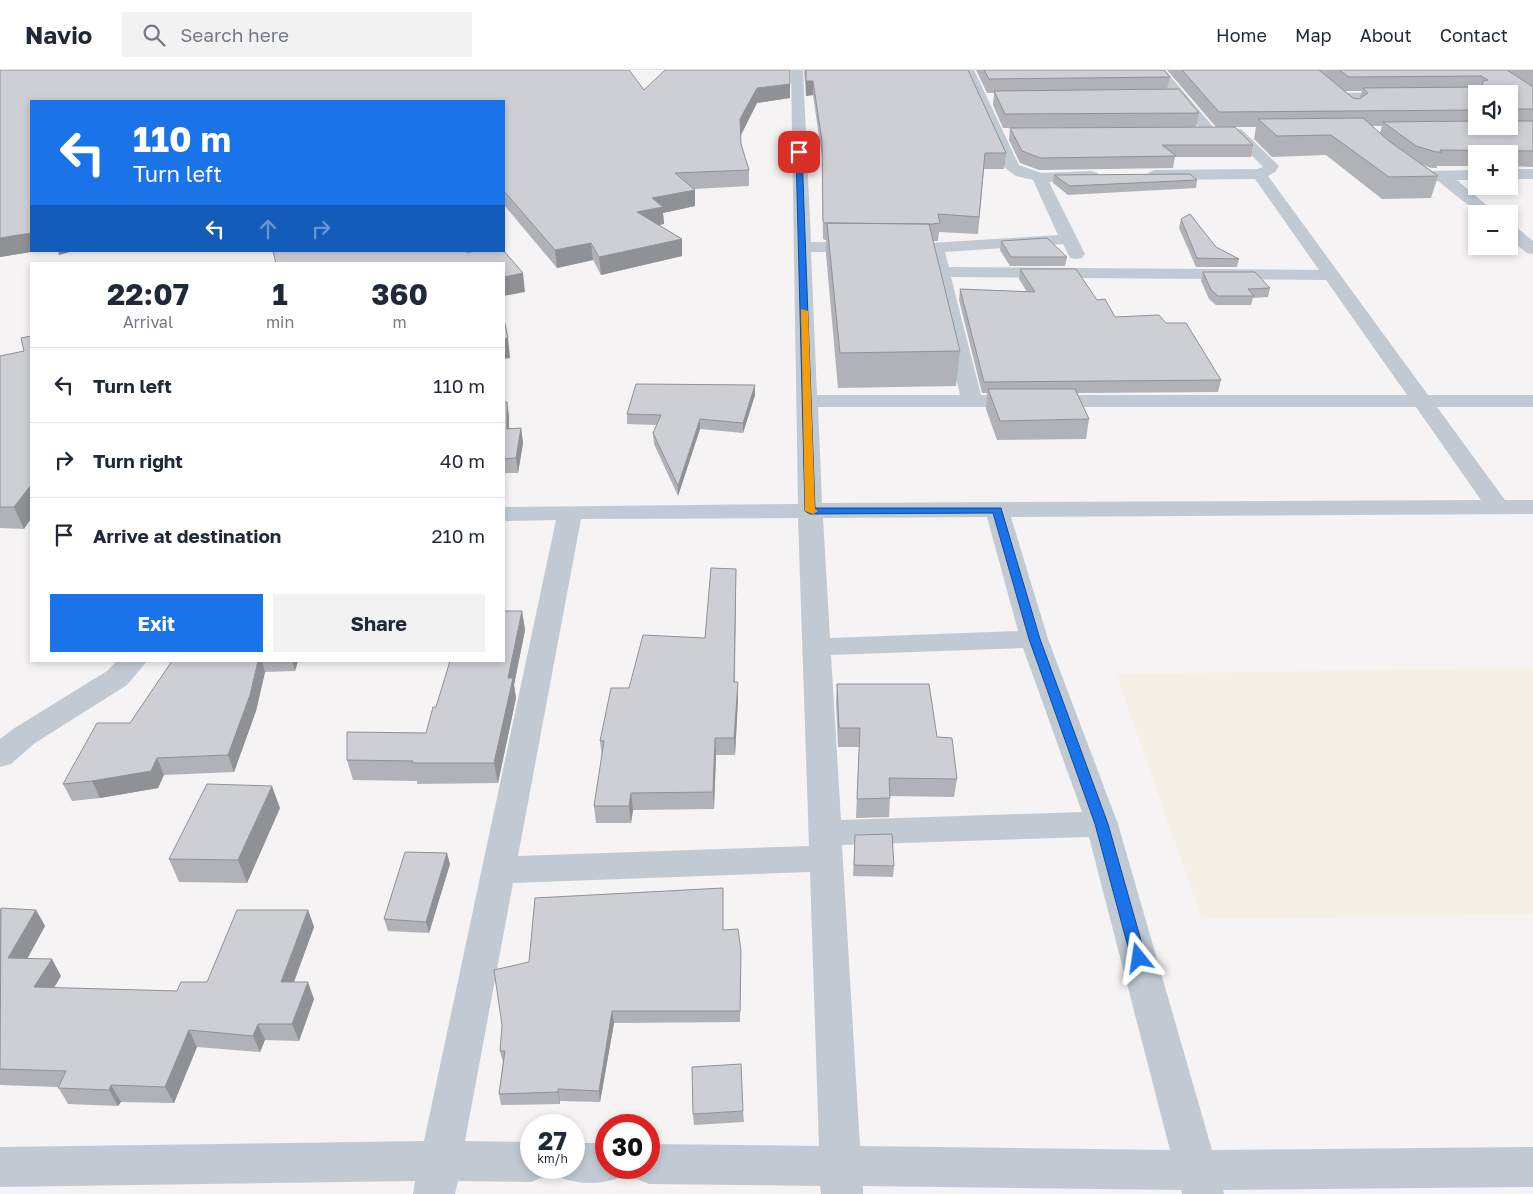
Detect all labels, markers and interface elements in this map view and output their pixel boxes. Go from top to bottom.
search box [122,12,472,57]
text: Navio [25,20,92,49]
icon: search [140,21,168,49]
text: Search here [180,23,289,46]
text: Home [1216,24,1267,46]
text: Map [1295,24,1332,46]
text: About [1360,24,1412,46]
text: Contact [1440,24,1508,46]
map controls [1468,85,1518,255]
button: sound [1468,85,1518,135]
text: 110 m [133,118,231,160]
icon: left [50,120,115,185]
pin [778,131,820,173]
icon: arrive [785,138,813,166]
button: + [1468,145,1518,195]
text: Turn left [133,160,222,187]
button: − [1468,205,1518,255]
icon: left [201,215,229,243]
icon: ahead [254,215,282,243]
icon: right [307,215,335,243]
text: 22:07 [107,276,189,312]
text: 1 [272,276,288,312]
text: 360 [371,276,428,312]
text: Arrival [123,312,173,332]
text: min [266,312,294,332]
text: m [393,312,407,332]
icon: left [50,371,78,399]
text: Turn left [93,374,172,397]
text: 110 m [433,374,485,397]
icon: right [50,446,78,474]
text: Turn right [93,449,183,472]
text: 40 m [440,449,485,472]
icon: arrive [50,521,78,549]
text: Arrive at destination [93,524,281,547]
text: 210 m [431,524,485,547]
button: Exit [50,594,263,652]
button: Share [273,594,485,652]
position arrow [1112,931,1164,983]
speed limit sign: 30 [595,1114,660,1179]
text: 27 [538,1125,567,1156]
text: km/h [537,1151,568,1166]

